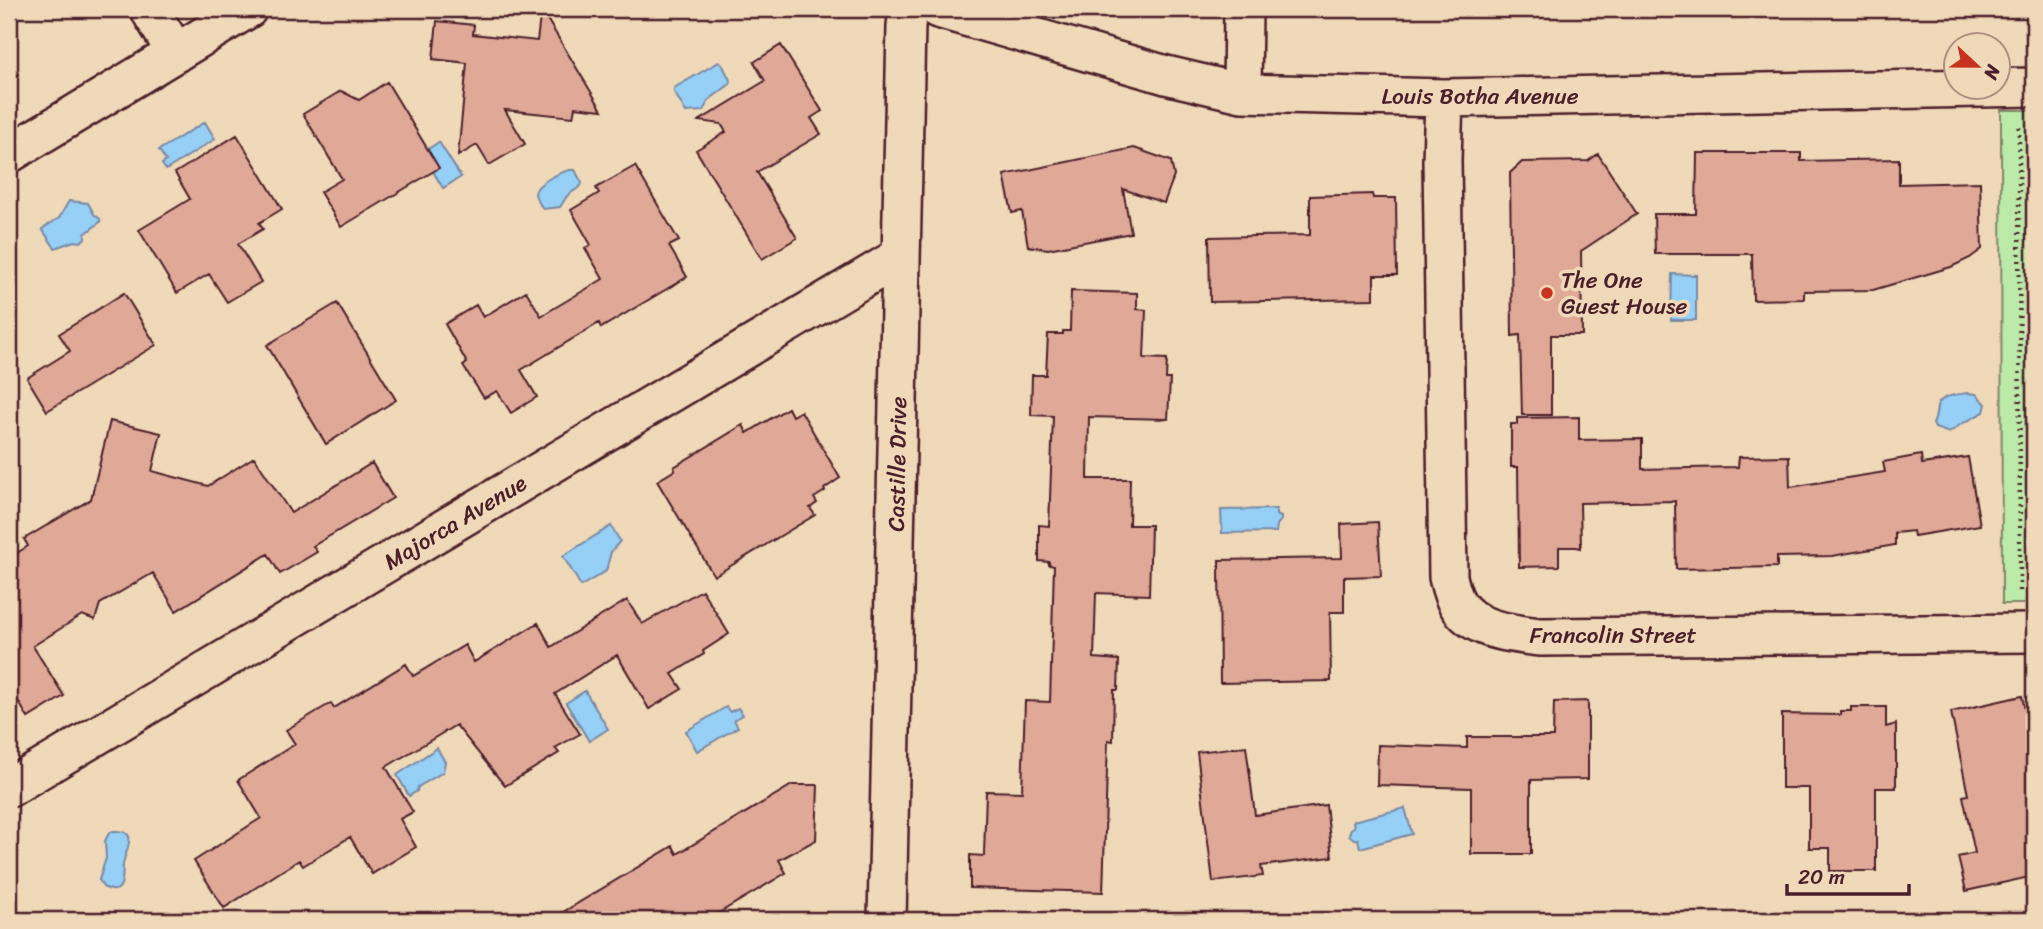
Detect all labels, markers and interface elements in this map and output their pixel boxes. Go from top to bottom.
north arrow [1941,32,2011,102]
text: N [1974,59,2010,85]
street label: Louis Botha Avenue [1381,76,1579,117]
place label: The One Guest House [1561,260,1688,327]
marker: The One Guest House [1539,285,1555,301]
street label: Castille Drive [876,396,919,532]
street label: Majorca Avenue [376,463,535,582]
street label: Francolin Street [1529,615,1697,656]
scale bar [1787,852,1910,896]
text: 20 m [1798,858,1845,896]

